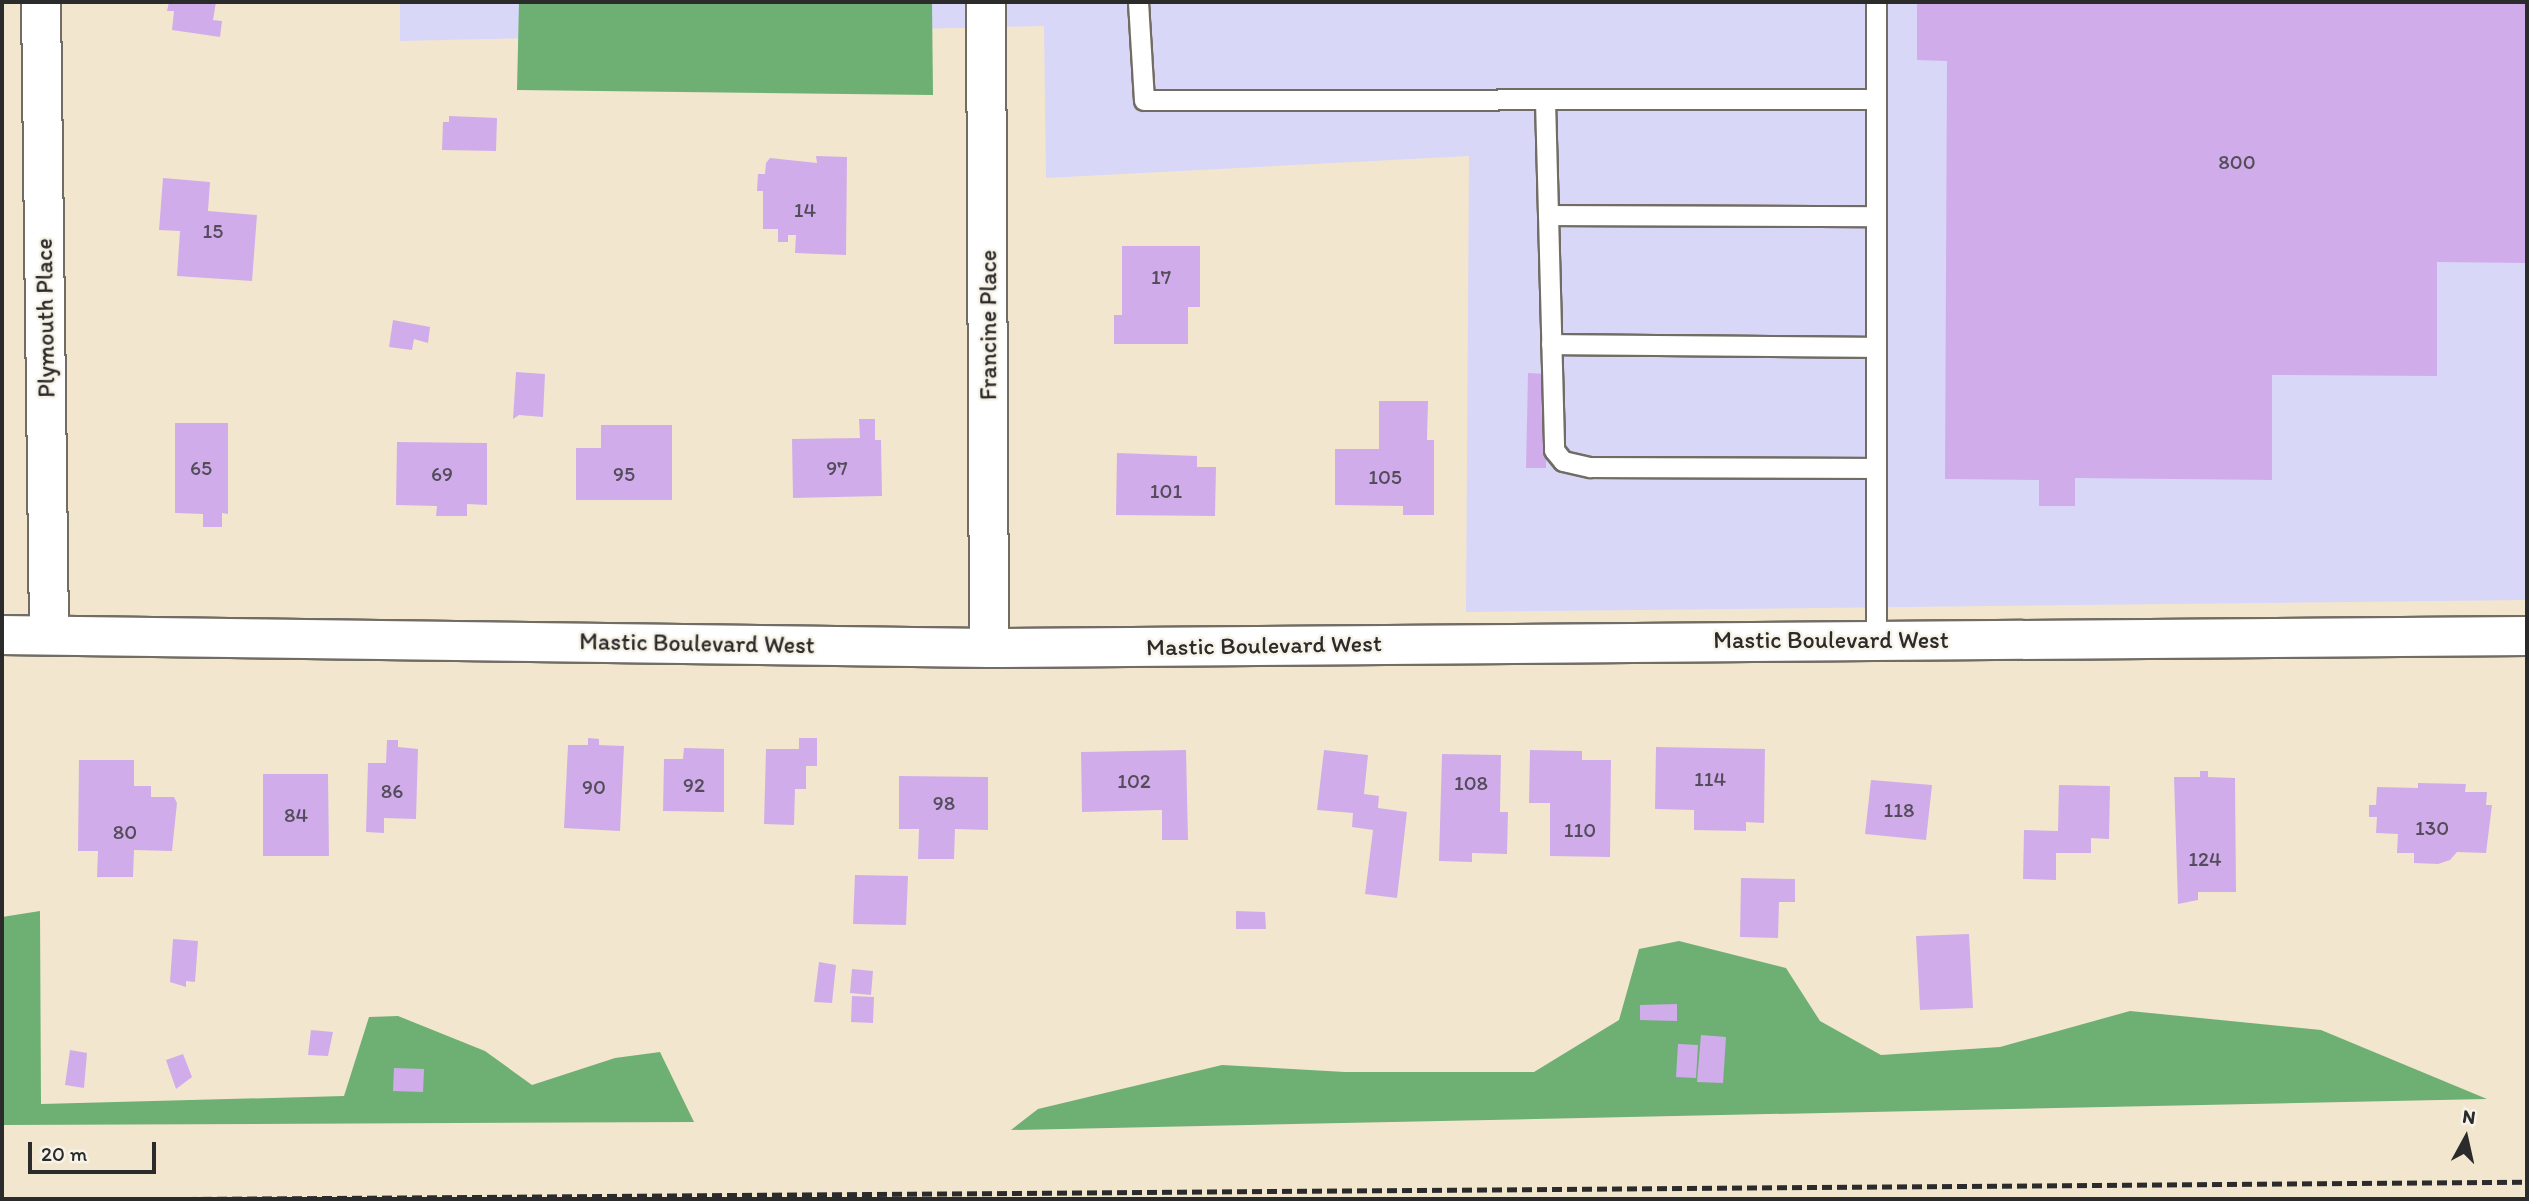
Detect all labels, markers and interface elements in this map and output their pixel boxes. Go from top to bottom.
house number: 800 [2218,149,2256,175]
house number: 14 [794,197,816,223]
house number: 15 [203,218,223,244]
street label: Plymouth Place [29,238,61,398]
street label: Francine Place [974,250,1002,400]
house number: 17 [1151,264,1171,290]
house number: 65 [190,455,212,481]
house number: 97 [826,455,848,481]
house number: 69 [431,461,453,487]
house number: 95 [613,461,635,487]
house number: 105 [1368,464,1402,490]
house number: 101 [1150,478,1182,504]
street label: Mastic Boulevard West [1713,626,1949,654]
street label: Mastic Boulevard West [579,627,815,659]
street label: Mastic Boulevard West [1146,629,1382,661]
house number: 114 [1694,766,1726,792]
house number: 102 [1117,768,1151,794]
house number: 108 [1454,770,1488,796]
house number: 92 [683,772,705,798]
house number: 90 [582,774,606,800]
house number: 86 [381,778,403,804]
house number: 98 [933,790,955,816]
house number: 118 [1884,797,1914,823]
house number: 84 [284,802,308,828]
house number: 130 [2415,815,2449,841]
house number: 110 [1564,817,1596,843]
house number: 80 [113,819,137,845]
house number: 124 [2188,846,2222,872]
north arrow [2431,1103,2501,1173]
text: N [2461,1104,2477,1129]
scale bar [32,1128,159,1172]
text: 20 m [41,1141,87,1166]

